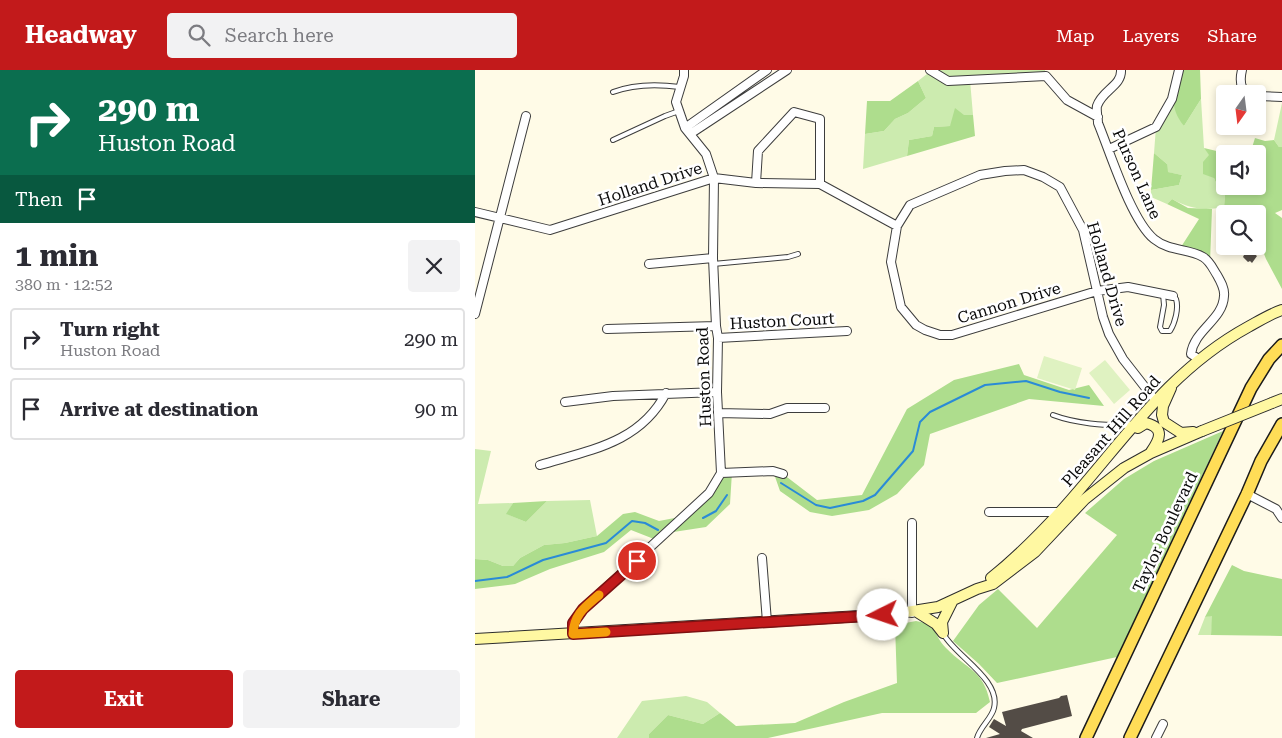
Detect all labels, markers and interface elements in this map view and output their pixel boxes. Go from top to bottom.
search box [167,13,517,58]
text: Headway [25,21,137,49]
icon: search [185,21,213,49]
text: Search here [225,24,334,47]
text: Map [1056,25,1095,46]
text: Layers [1123,25,1179,46]
text: Share [1207,25,1257,46]
north arrow [1216,85,1266,135]
map controls [1216,85,1266,255]
text: 290 m [98,89,199,130]
icon: right [15,90,80,155]
street label: Purson Lane [1109,126,1165,222]
text: Huston Road [98,131,236,156]
button: sound [1216,145,1266,195]
street label: Holland Drive [596,158,704,210]
icon: arrive [73,185,101,213]
text: Then [15,188,63,211]
button: search [1216,205,1266,255]
street label: Holland Drive [1083,219,1131,329]
text: 1 min [15,238,98,273]
button: close [408,240,460,292]
text: 380 m · 12:52 [15,275,113,294]
street label: Cannon Drive [955,278,1063,328]
street label: Huston Court [729,309,835,333]
text: Turn right [60,318,160,341]
icon: right [17,325,45,353]
street label: Huston Road [693,327,715,427]
text: 290 m [404,328,458,351]
text: Huston Road [60,341,160,360]
street label: Pleasant Hill Road [1058,372,1164,490]
icon: arrive [17,395,45,423]
text: Arrive at destination [60,398,258,421]
text: 90 m [415,398,458,421]
street label: Taylor Boulevard [1129,469,1201,595]
pin [616,540,658,582]
icon: arrive [623,547,651,575]
position arrow [856,588,908,640]
button: Exit [15,670,233,728]
button: Share [243,670,460,728]

